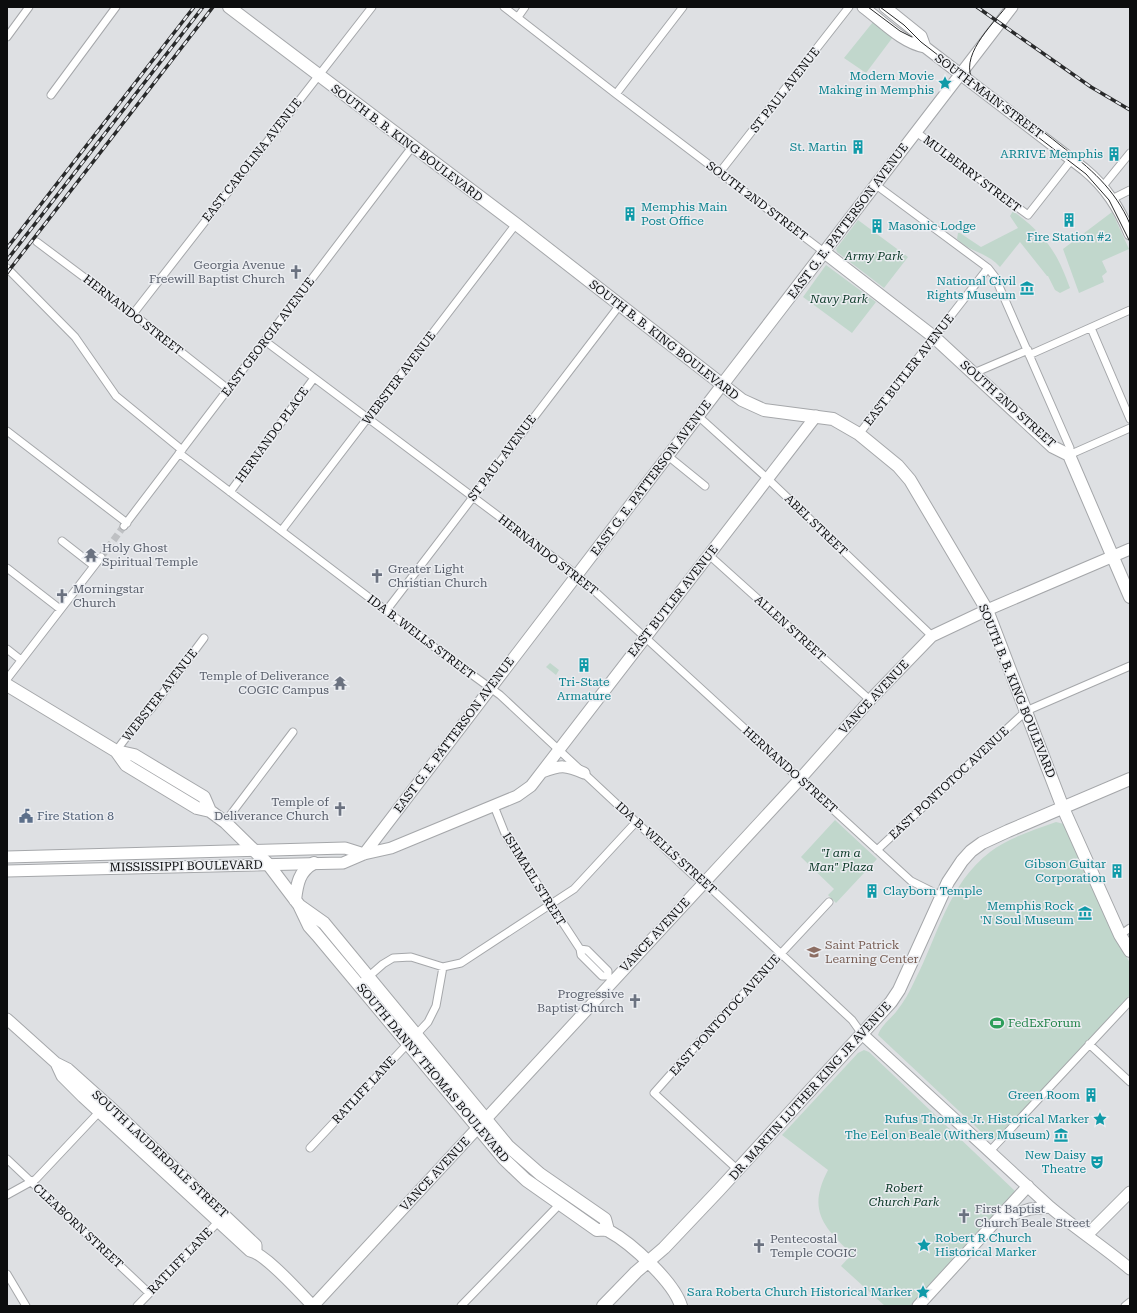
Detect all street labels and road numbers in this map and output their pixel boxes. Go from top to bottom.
street label: ST PAUL AVENUE [747,45,823,135]
street label: SOUTH MAIN STREET [932,51,1046,141]
street label: SOUTH B. B. KING BOULEVARD [328,81,486,205]
street label: EAST CAROLINA AVENUE [199,95,305,225]
street label: MULBERRY STREET [920,133,1024,215]
street label: EAST G. E. PATTERSON AVENUE [785,140,911,302]
street label: SOUTH 2ND STREET [704,158,810,244]
street label: HERNANDO STREET [81,272,185,358]
street label: EAST GEORGIA AVENUE [219,275,317,399]
street label: SOUTH B. B. KING BOULEVARD [586,277,742,403]
street label: EAST BUTLER AVENUE [861,312,957,428]
street label: WEBSTER AVENUE [359,329,439,427]
street label: SOUTH 2ND STREET [958,358,1058,450]
street label: HERNANDO PLACE [233,384,311,486]
street label: EAST G. E. PATTERSON AVENUE [588,397,714,559]
street label: ST PAUL AVENUE [465,412,539,504]
street label: ABEL STREET [782,492,850,558]
street label: HERNANDO STREET [496,512,600,598]
street label: EAST BUTLER AVENUE [625,543,721,659]
street label: IDA B. WELLS STREET [365,592,477,682]
street label: ALLEN STREET [752,593,828,663]
street label: SOUTH B. B. KING BOULEVARD [976,602,1058,780]
street label: WEBSTER AVENUE [120,646,200,744]
street label: EAST G. E. PATTERSON AVENUE [391,654,517,816]
street label: VANCE AVENUE [836,657,912,737]
street label: HERNANDO STREET [740,724,840,816]
street label: EAST PONTOTOC AVENUE [886,724,1012,842]
street label: IDA B. WELLS STREET [613,799,719,897]
street label: ISHMAEL STREET [500,830,568,928]
street label: MISSISSIPPI BOULEVARD [109,858,263,874]
street label: VANCE AVENUE [617,895,693,975]
street label: EAST PONTOTOC AVENUE [667,951,783,1079]
street label: SOUTH DANNY THOMAS BOULEVARD [354,981,512,1165]
street label: DR. MARTIN LUTHER KING JR AVENUE [726,999,894,1183]
street label: RATLIFF LANE [329,1053,399,1127]
street label: SOUTH LAUDERDALE STREET [89,1087,231,1221]
street label: VANCE AVENUE [397,1134,473,1214]
street label: CLEABORN STREET [30,1181,126,1271]
street label: RATLIFF LANE [145,1225,215,1297]

